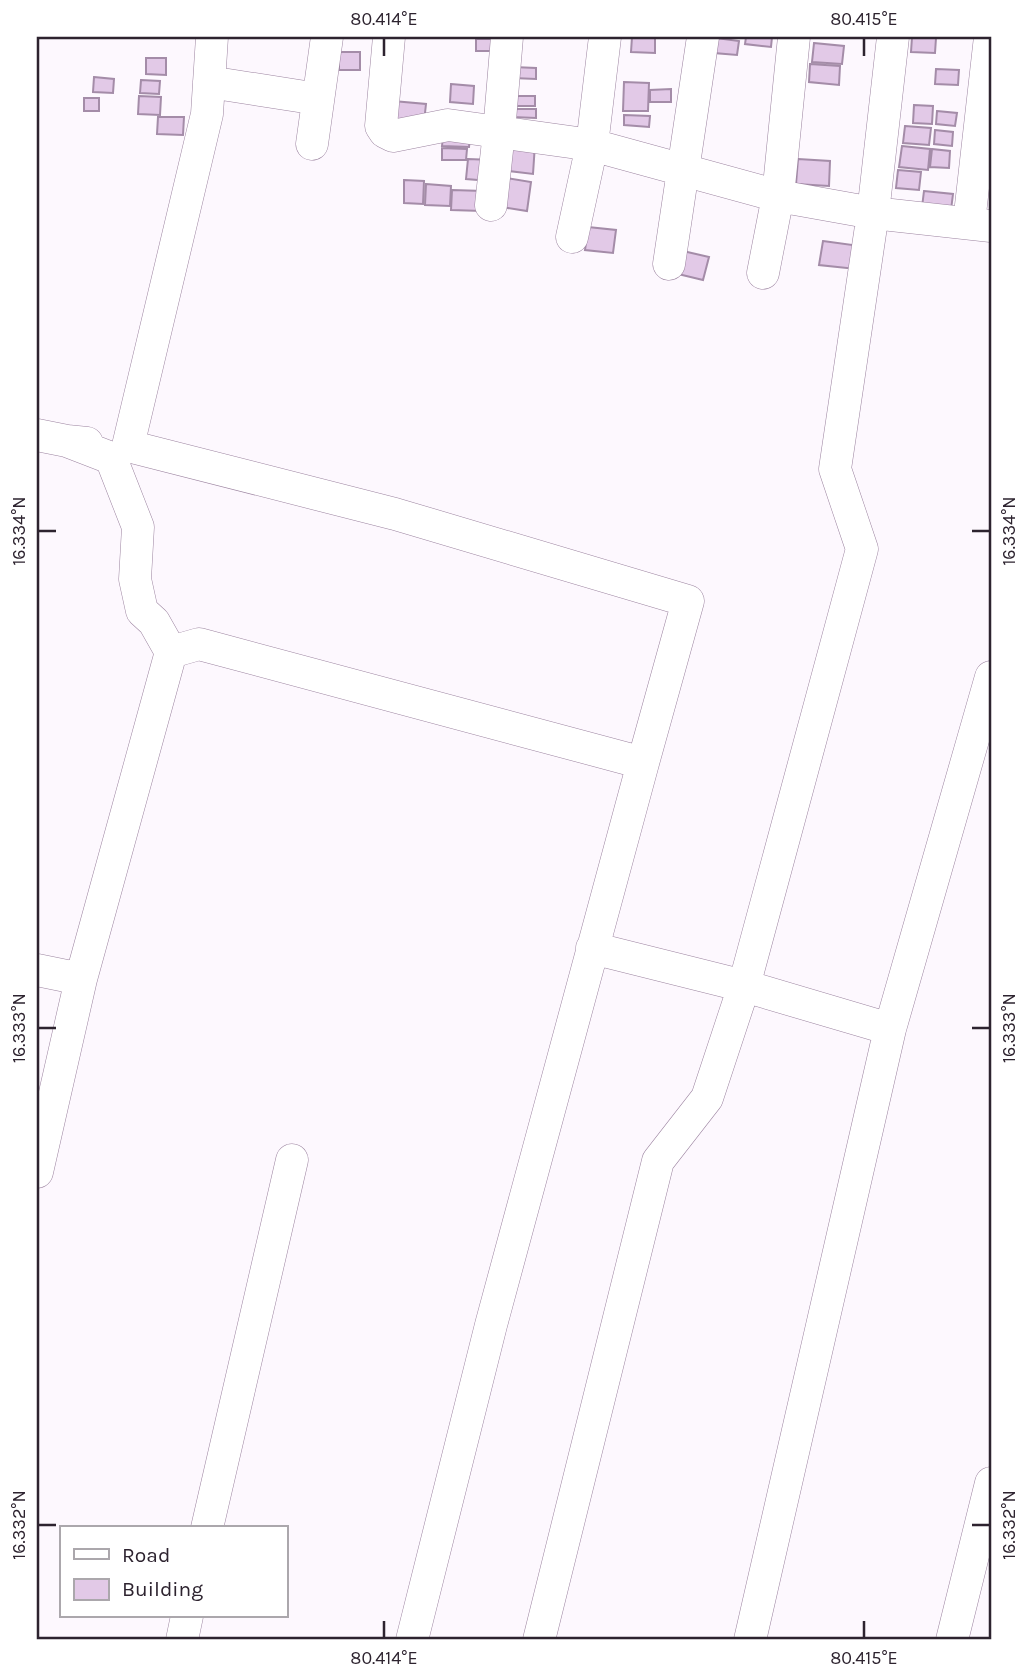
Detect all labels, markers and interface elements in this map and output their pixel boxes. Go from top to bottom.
text: 80.414°E [350,8,418,30]
text: 80.415°E [830,8,898,30]
text: 16.334°N [8,496,30,566]
text: 16.334°N [998,496,1020,566]
text: 16.333°N [8,993,30,1063]
text: 16.333°N [998,993,1020,1063]
text: 16.332°N [8,1490,30,1560]
text: 16.332°N [998,1490,1020,1560]
legend [60,1526,287,1618]
text: Road [122,1543,170,1567]
text: Building [122,1577,203,1601]
text: 80.414°E [350,1647,418,1669]
text: 80.415°E [830,1647,898,1669]

